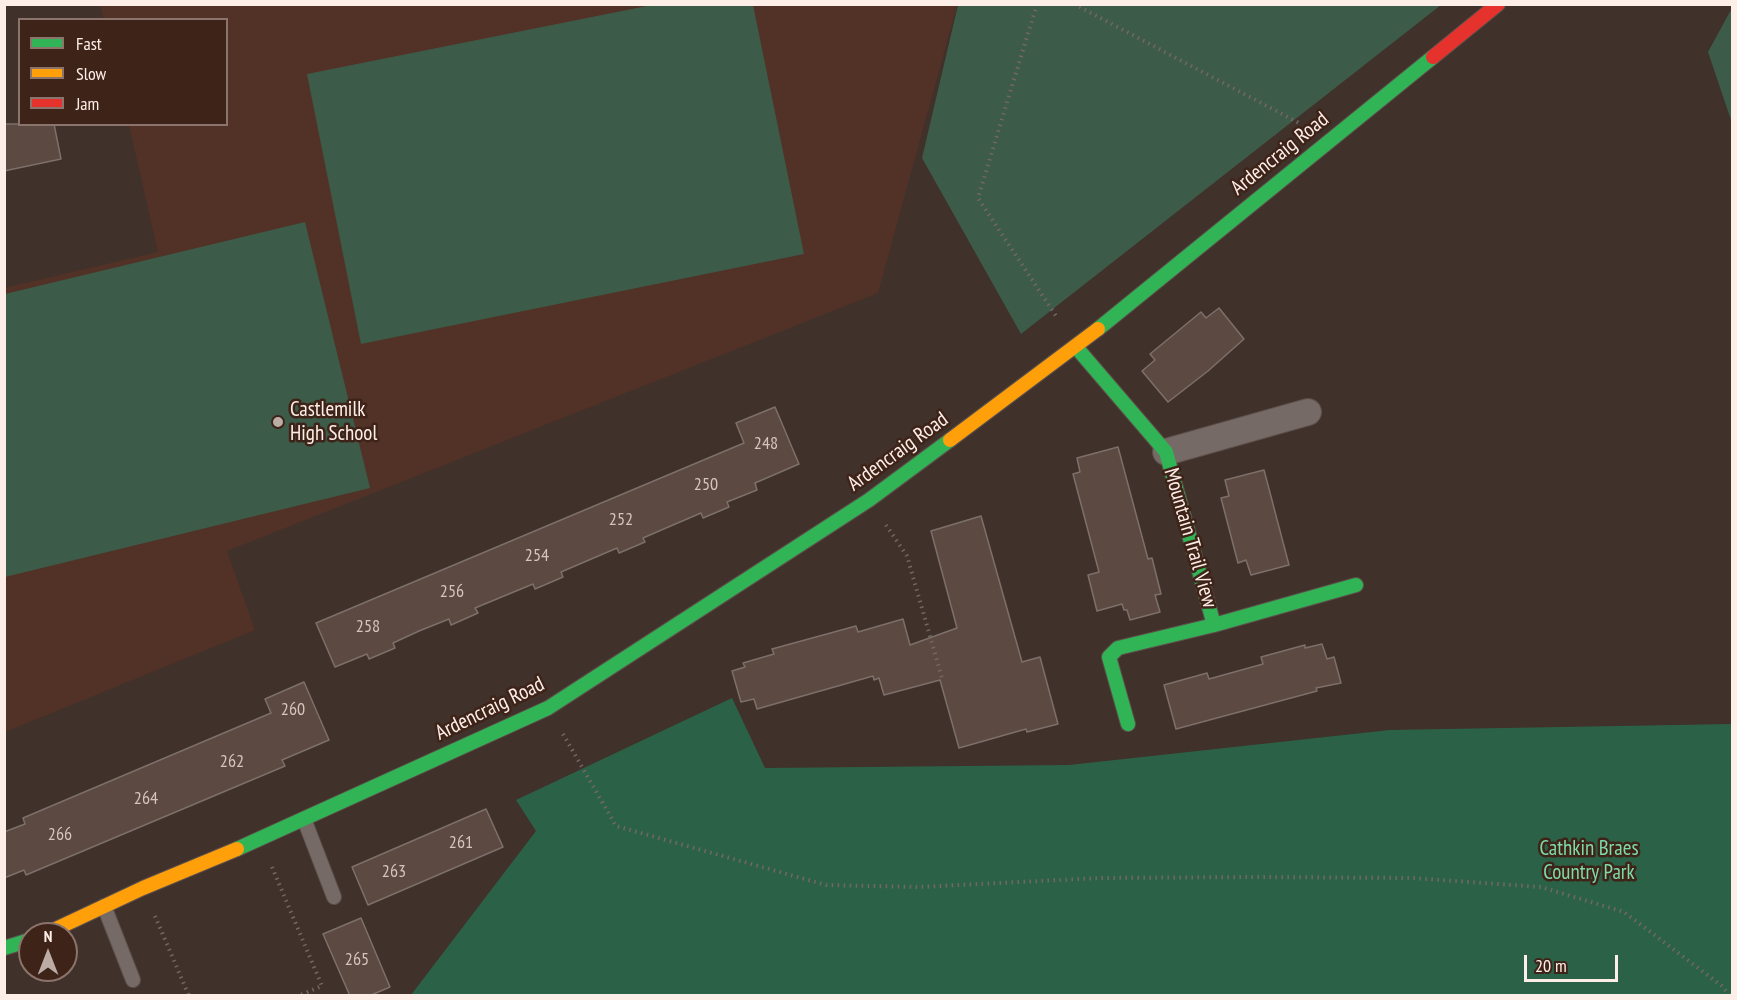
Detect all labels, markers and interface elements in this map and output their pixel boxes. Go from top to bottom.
legend [18,18,228,126]
text: Fast [76,32,102,55]
text: Slow [76,62,106,85]
text: Jam [76,92,99,115]
street label: Ardencraig Road [1226,107,1334,201]
place label: Castlemilk High School [290,397,377,447]
street label: Ardencraig Road [843,407,953,497]
marker: Castlemilk High School [271,415,285,429]
house number: 248 [754,433,778,455]
street label: Mountain Trail View [1158,465,1222,611]
house number: 250 [694,474,718,496]
house number: 252 [609,509,633,531]
house number: 254 [525,545,549,567]
house number: 256 [440,581,464,603]
house number: 258 [356,616,380,638]
street label: Ardencraig Road [431,672,549,746]
house number: 260 [281,699,305,721]
house number: 262 [220,751,244,773]
house number: 264 [134,788,158,810]
house number: 266 [48,824,72,846]
house number: 261 [449,832,473,854]
park label: Cathkin Braes Country Park [1540,836,1638,886]
house number: 263 [382,861,406,883]
north arrow [18,922,78,982]
text: N [44,926,52,946]
scale bar [1527,943,1622,981]
house number: 265 [345,949,369,971]
text: 20 m [1535,954,1567,977]

